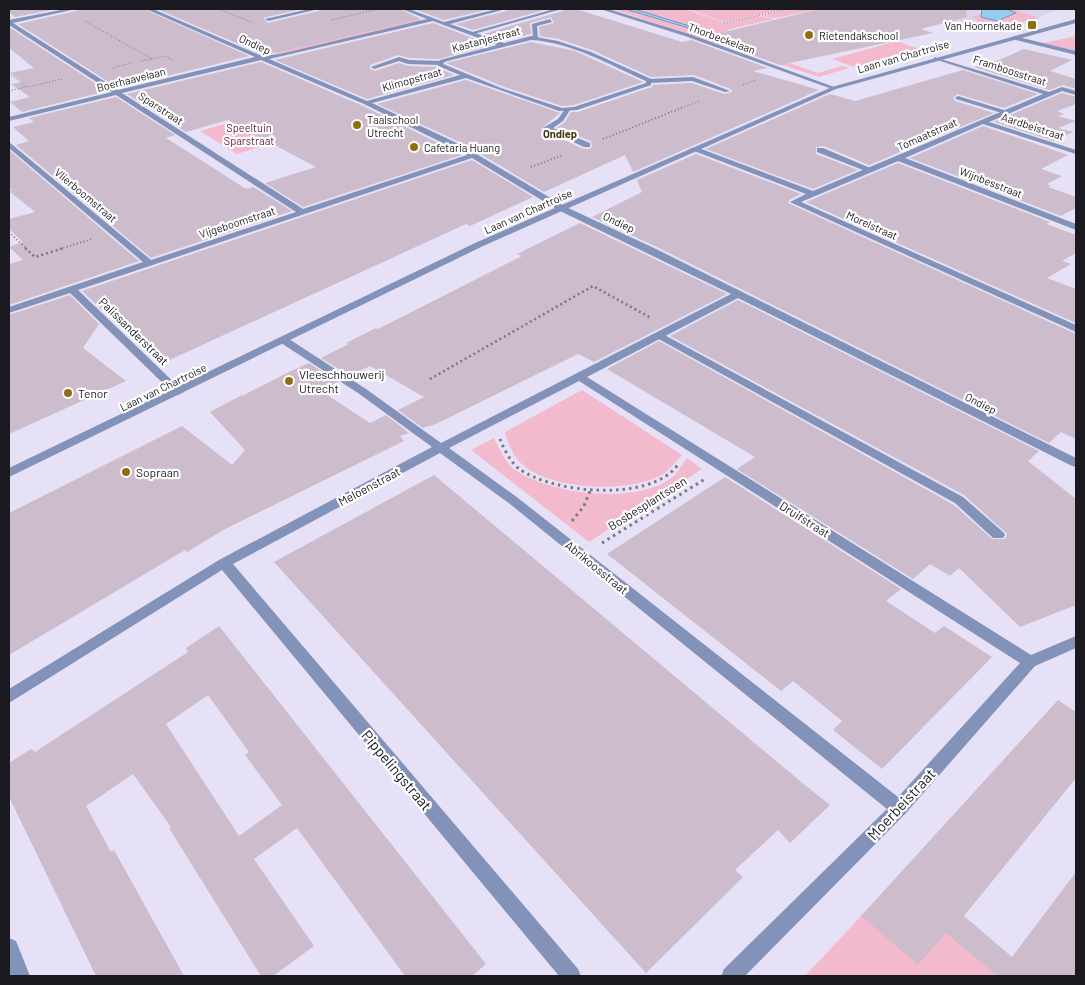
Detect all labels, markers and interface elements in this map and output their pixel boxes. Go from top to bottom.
place label: Van Hoornekade [944,19,1022,32]
marker: Van Hoornekade [1026,19,1038,31]
street label: Thorbeckelaan [687,20,757,56]
street label: Kastanjestraat [450,24,522,54]
marker: Rietendakschool [803,29,815,41]
place label: Rietendakschool [819,29,898,42]
street label: Ondiep [237,31,273,57]
street label: Laan van Chartroise [856,37,950,75]
street label: Framboosstraat [972,52,1048,88]
street label: Boerhaavelaan [95,64,167,94]
street label: Klimopstraat [381,64,443,94]
street label: Sparstraat [136,89,186,127]
street label: Aardbeistraat [1000,110,1066,142]
place label: Taalschool Utrecht [367,113,418,139]
street label: Tomaatstraat [895,115,959,153]
marker: Taalschool Utrecht [351,119,363,131]
park label: Speeltuin Sparstraat [224,121,274,147]
district label: Ondiep [543,127,577,140]
marker: Cafetaria Huang [408,141,420,153]
place label: Cafetaria Huang [424,141,500,154]
street label: Wijnbesstraat [958,164,1024,200]
street label: Vlierboomstraat [52,165,120,225]
street label: Laan van Chartroise [482,186,574,236]
street label: Vijgeboomstraat [197,204,277,240]
street label: Morelstraat [844,208,900,242]
street label: Ondiep [601,209,637,235]
street label: Palissanderstraat [96,294,172,368]
street label: Laan van Chartroise [118,360,209,414]
place label: Vleeschhouwerij Utrecht [299,367,385,395]
marker: Vleeschhouwerij Utrecht [283,375,295,387]
place label: Tenor [78,386,108,400]
marker: Tenor [62,387,74,399]
street label: Ondiep [963,390,999,416]
street label: Meloenstraat [336,464,402,508]
place label: Sopraan [136,465,179,479]
marker: Sopraan [120,466,132,478]
street label: Bosbesplantsoen [605,473,689,533]
street label: Druifstraat [777,498,833,540]
street label: Abrikoosstraat [563,537,631,597]
street label: Pippelingstraat [358,726,436,814]
street label: Moerbeistraat [863,765,939,843]

